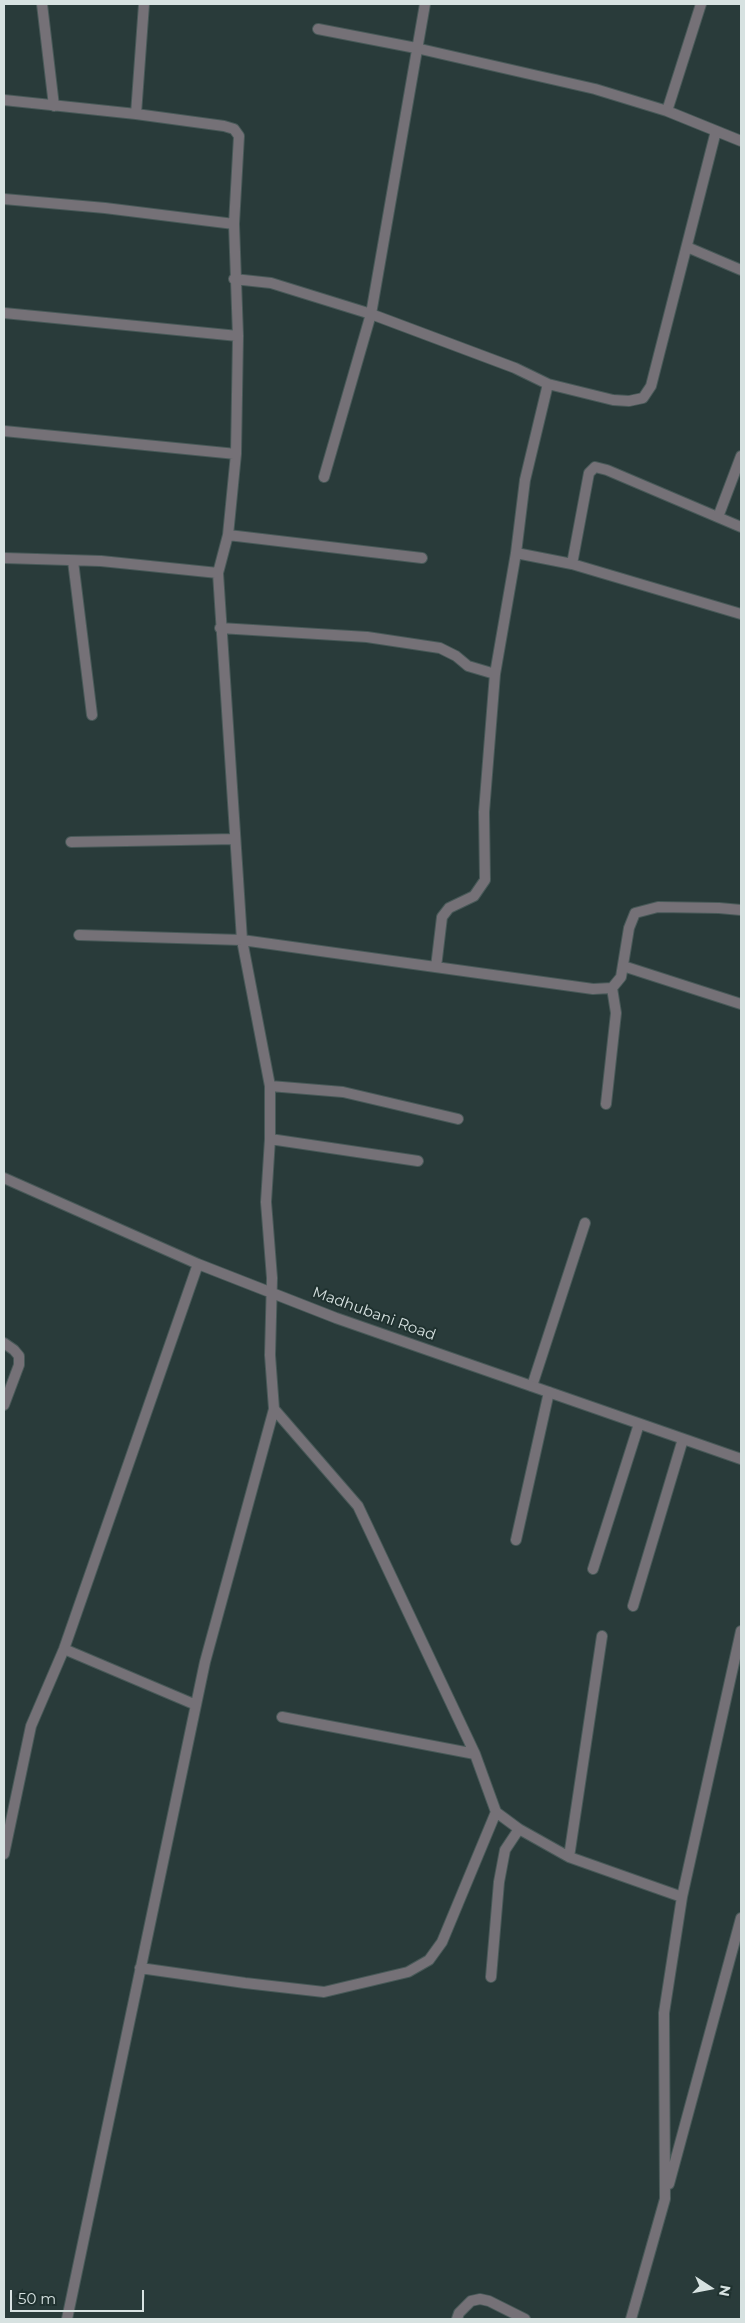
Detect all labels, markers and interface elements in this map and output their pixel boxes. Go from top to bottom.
street label: Madhubani Road [310,1283,438,1345]
north arrow [685,2263,735,2313]
scale bar [12,2280,146,2312]
text: N [715,2284,735,2298]
text: 50 m [18,2289,56,2308]

